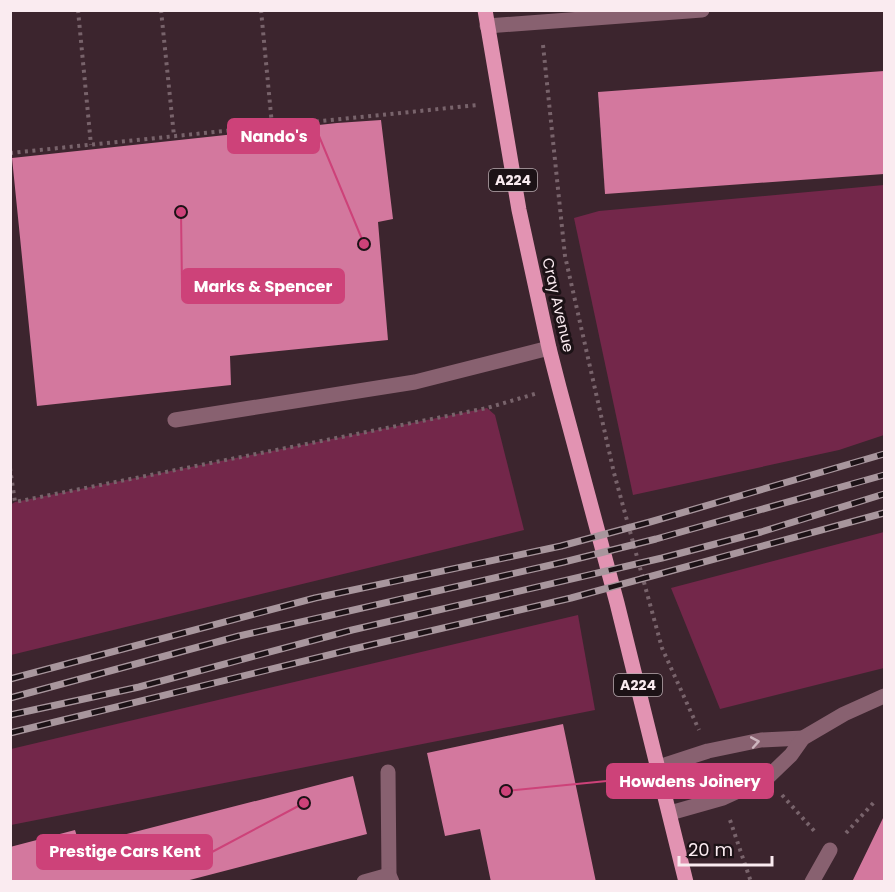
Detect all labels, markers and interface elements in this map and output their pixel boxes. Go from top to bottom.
callout: Nando's [228,119,319,153]
text: Nando's [240,125,308,148]
road number: A224 [489,169,537,191]
street label: Cray Avenue [537,256,580,354]
callout: Marks & Spencer [182,269,344,303]
text: Marks & Spencer [194,275,332,298]
road number: A224 [614,674,662,696]
one-way arrow [750,736,760,749]
callout: Howdens Joinery [607,764,773,798]
text: Howdens Joinery [619,770,762,793]
scale bar [679,829,772,867]
callout: Prestige Cars Kent [37,835,212,869]
text: 20 m [688,837,733,862]
text: Prestige Cars Kent [49,840,201,863]

